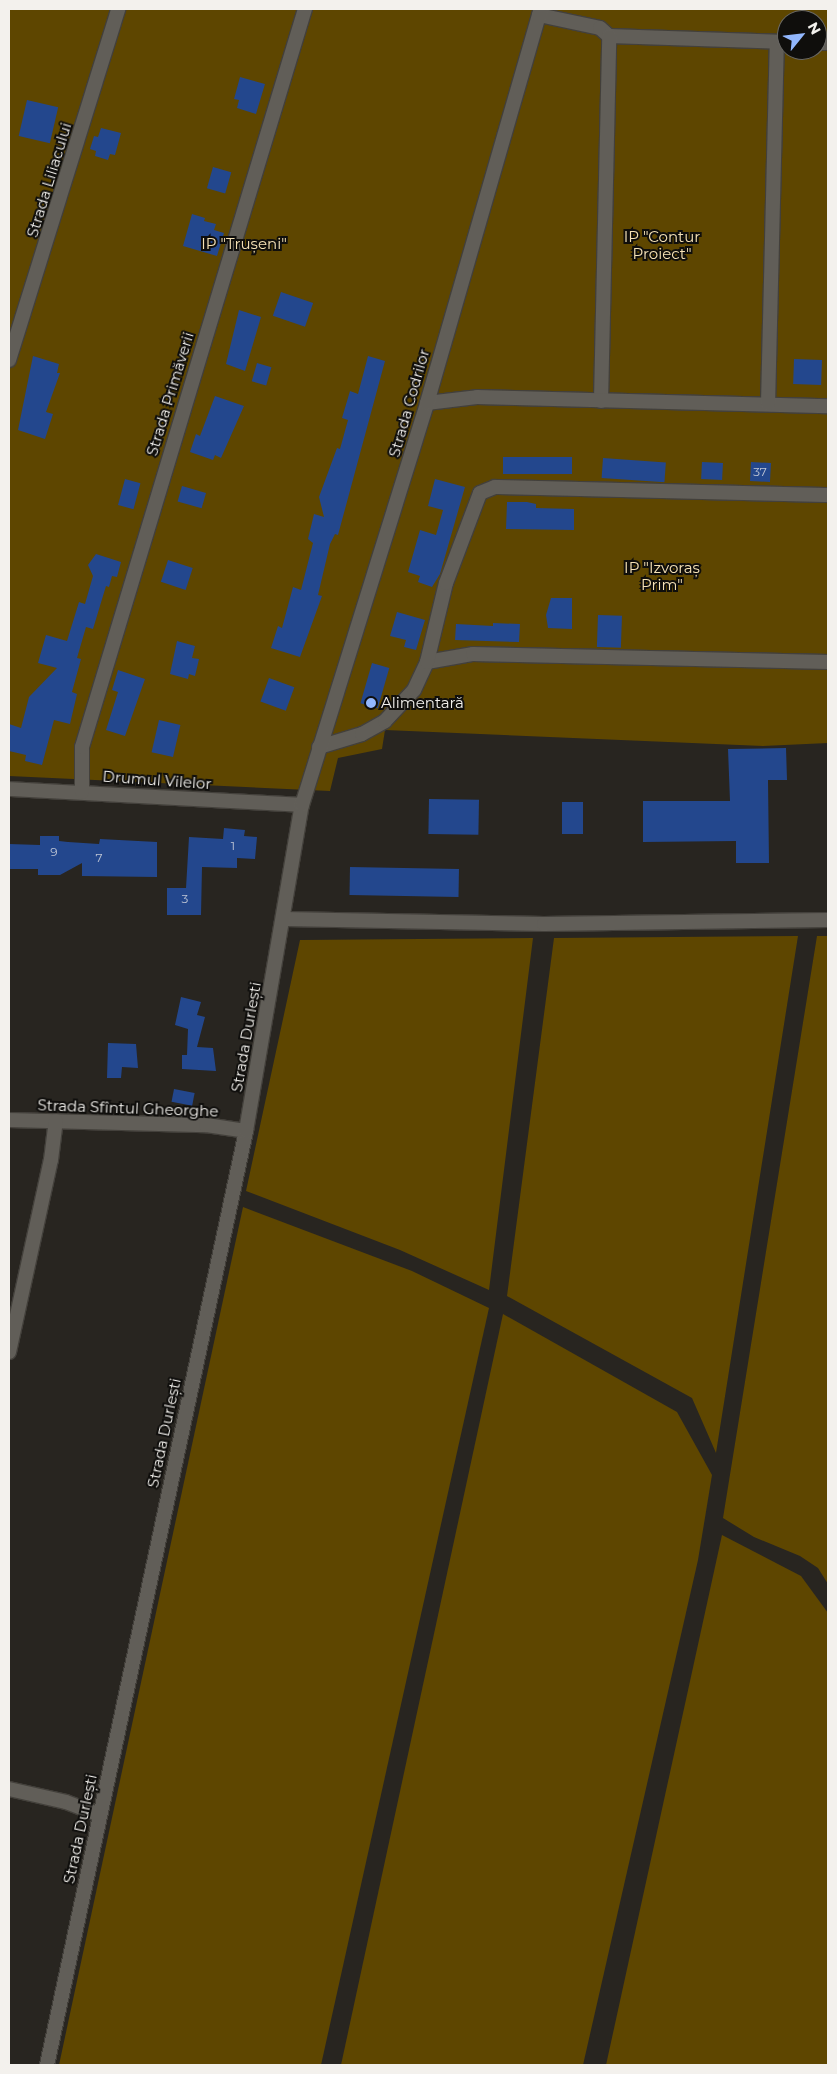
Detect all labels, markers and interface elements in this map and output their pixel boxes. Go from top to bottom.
north arrow [777,10,827,60]
text: N [804,19,825,38]
street label: Strada Liliacului [23,120,75,240]
park label: IP "Contur Proiect" [624,227,700,262]
park label: IP "Trușeni" [201,235,287,253]
street label: Strada Primăverii [143,330,197,458]
street label: Strada Codrilor [385,347,433,459]
house number: 37 [753,465,767,479]
park label: IP "Izvoraș Prim" [624,558,700,593]
place label: Alimentară [381,694,464,712]
marker: Alimentară [365,697,377,709]
street label: Drumul Vilelor [102,767,212,793]
house number: 1 [231,839,235,853]
house number: 9 [50,845,58,859]
house number: 7 [95,851,103,865]
house number: 3 [182,892,188,906]
street label: Strada Durlești [227,981,265,1093]
street label: Strada Sfîntul Gheorghe [37,1096,219,1120]
street label: Strada Durlești [144,1377,184,1489]
street label: Strada Durlești [60,1773,100,1885]

